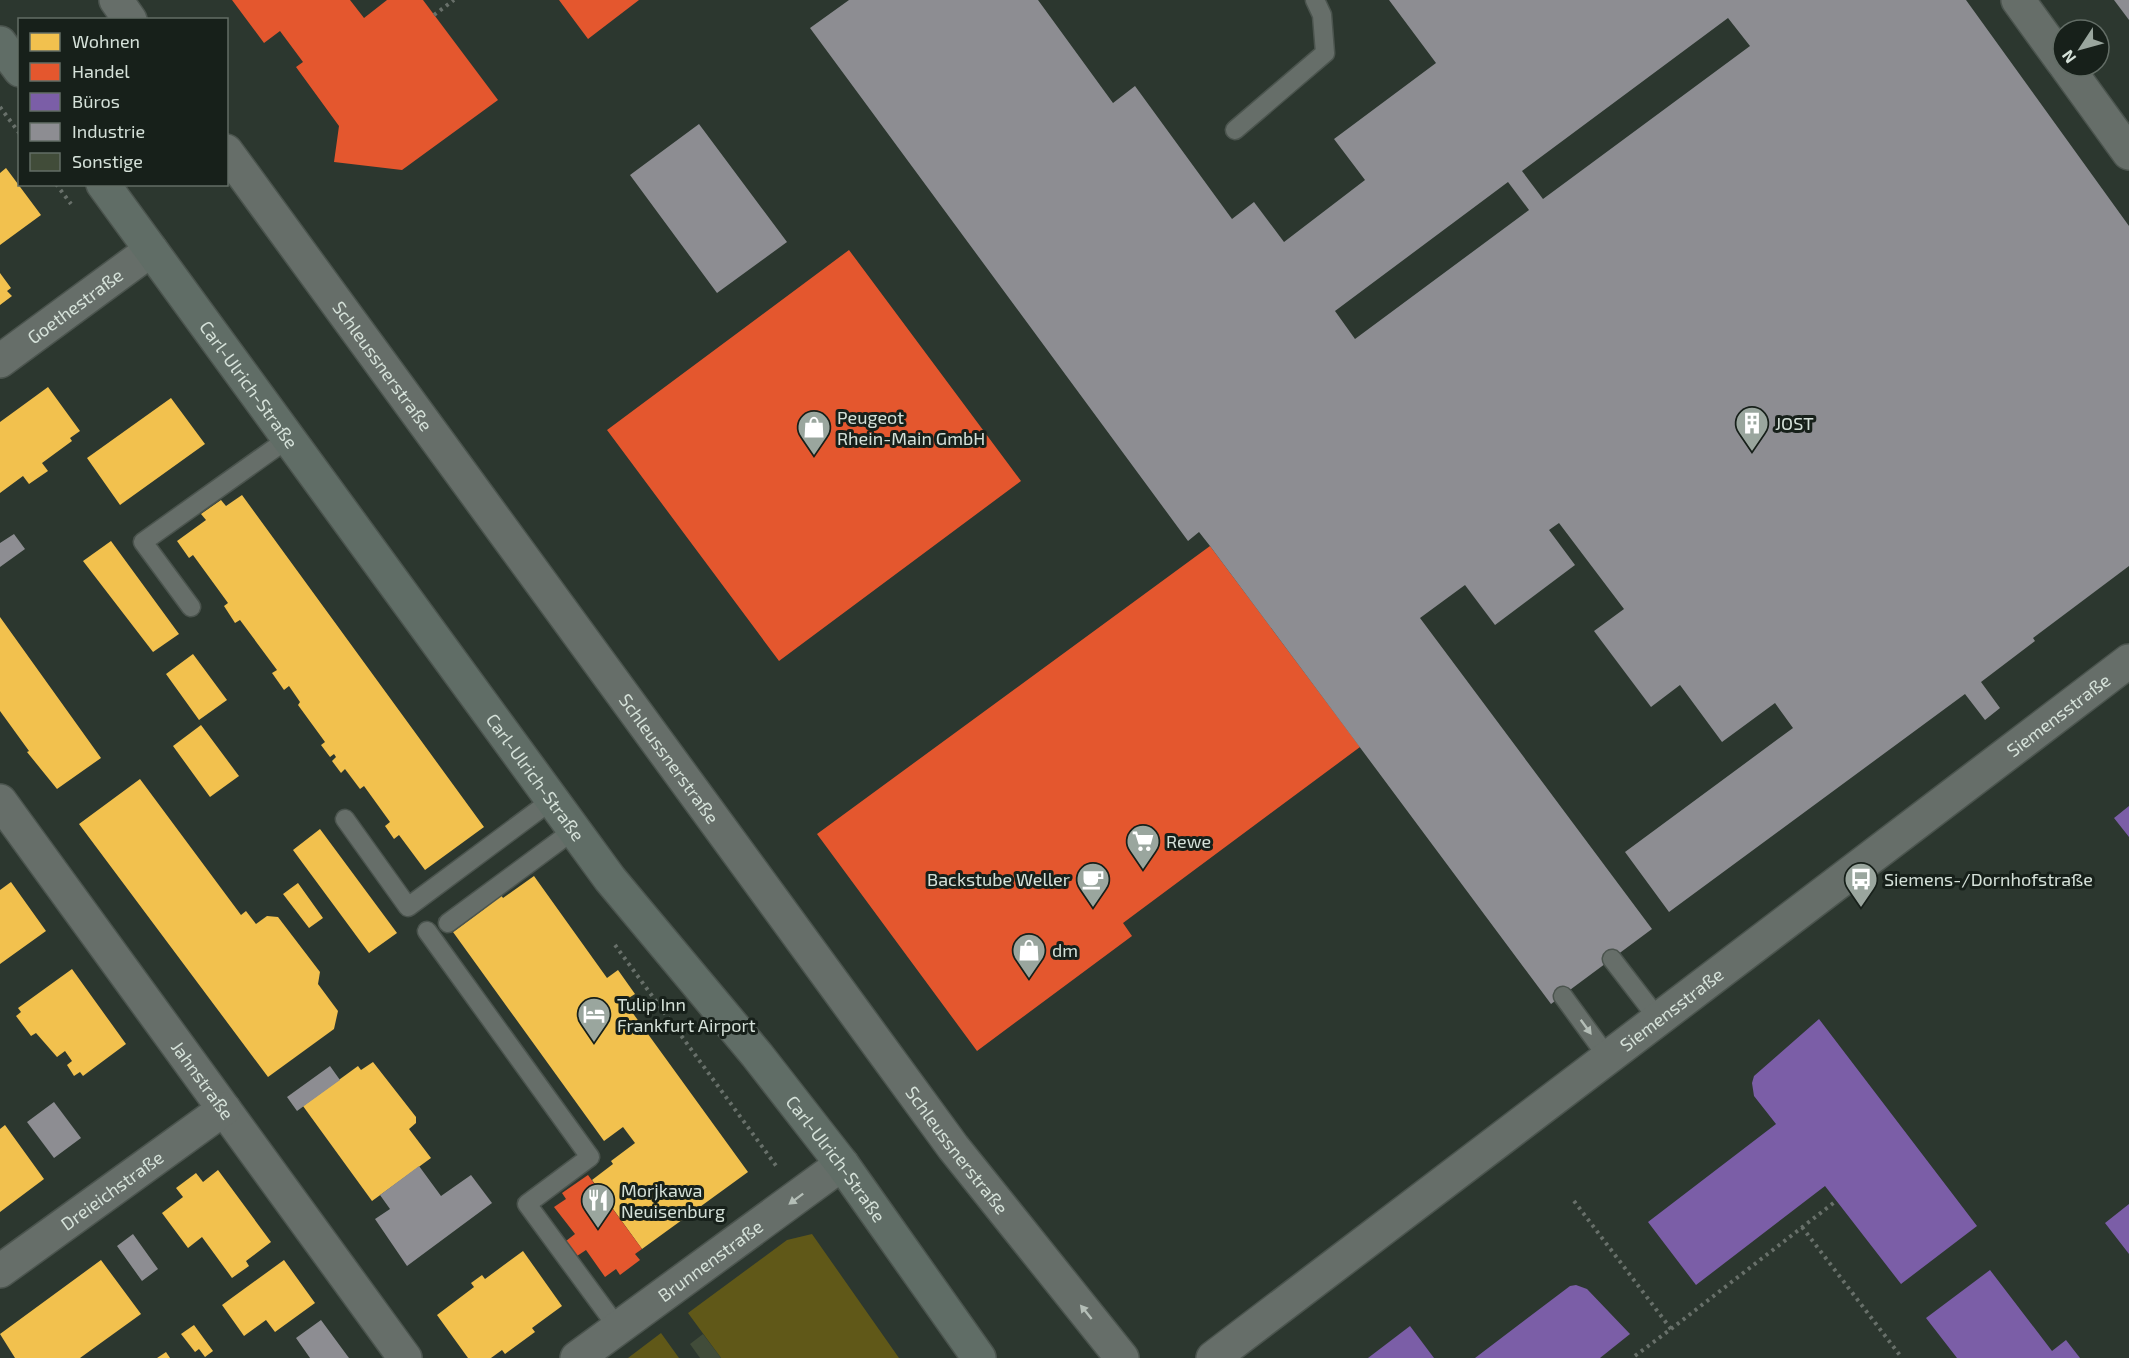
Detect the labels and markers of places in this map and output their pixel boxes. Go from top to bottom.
building icon: JOST [1734,405,1770,452]
place label: Peugeot Rhein-Main GmbH [837,406,985,449]
shop icon: Peugeot Rhein-Main GmbH [796,409,832,456]
place label: JOST [1775,412,1814,434]
supermarket icon: Rewe [1125,823,1161,870]
place label: Rewe [1166,830,1211,852]
cafe icon: Backstube Weller [1075,861,1111,908]
bus stop icon: Siemens-/Dornhofstraße [1843,861,1879,908]
place label: Backstube Weller [927,868,1070,890]
place label: Siemens-/Dornhofstraße [1884,868,2093,890]
shop icon: dm [1011,932,1047,979]
place label: dm [1052,939,1078,961]
place label: Tulip Inn Frankfurt Airport [617,993,756,1036]
hotel icon: Tulip Inn Frankfurt Airport [576,996,612,1043]
place label: Morjkawa Neuisenburg [621,1179,725,1222]
restaurant icon: Morjkawa Neuisenburg [580,1182,616,1229]

